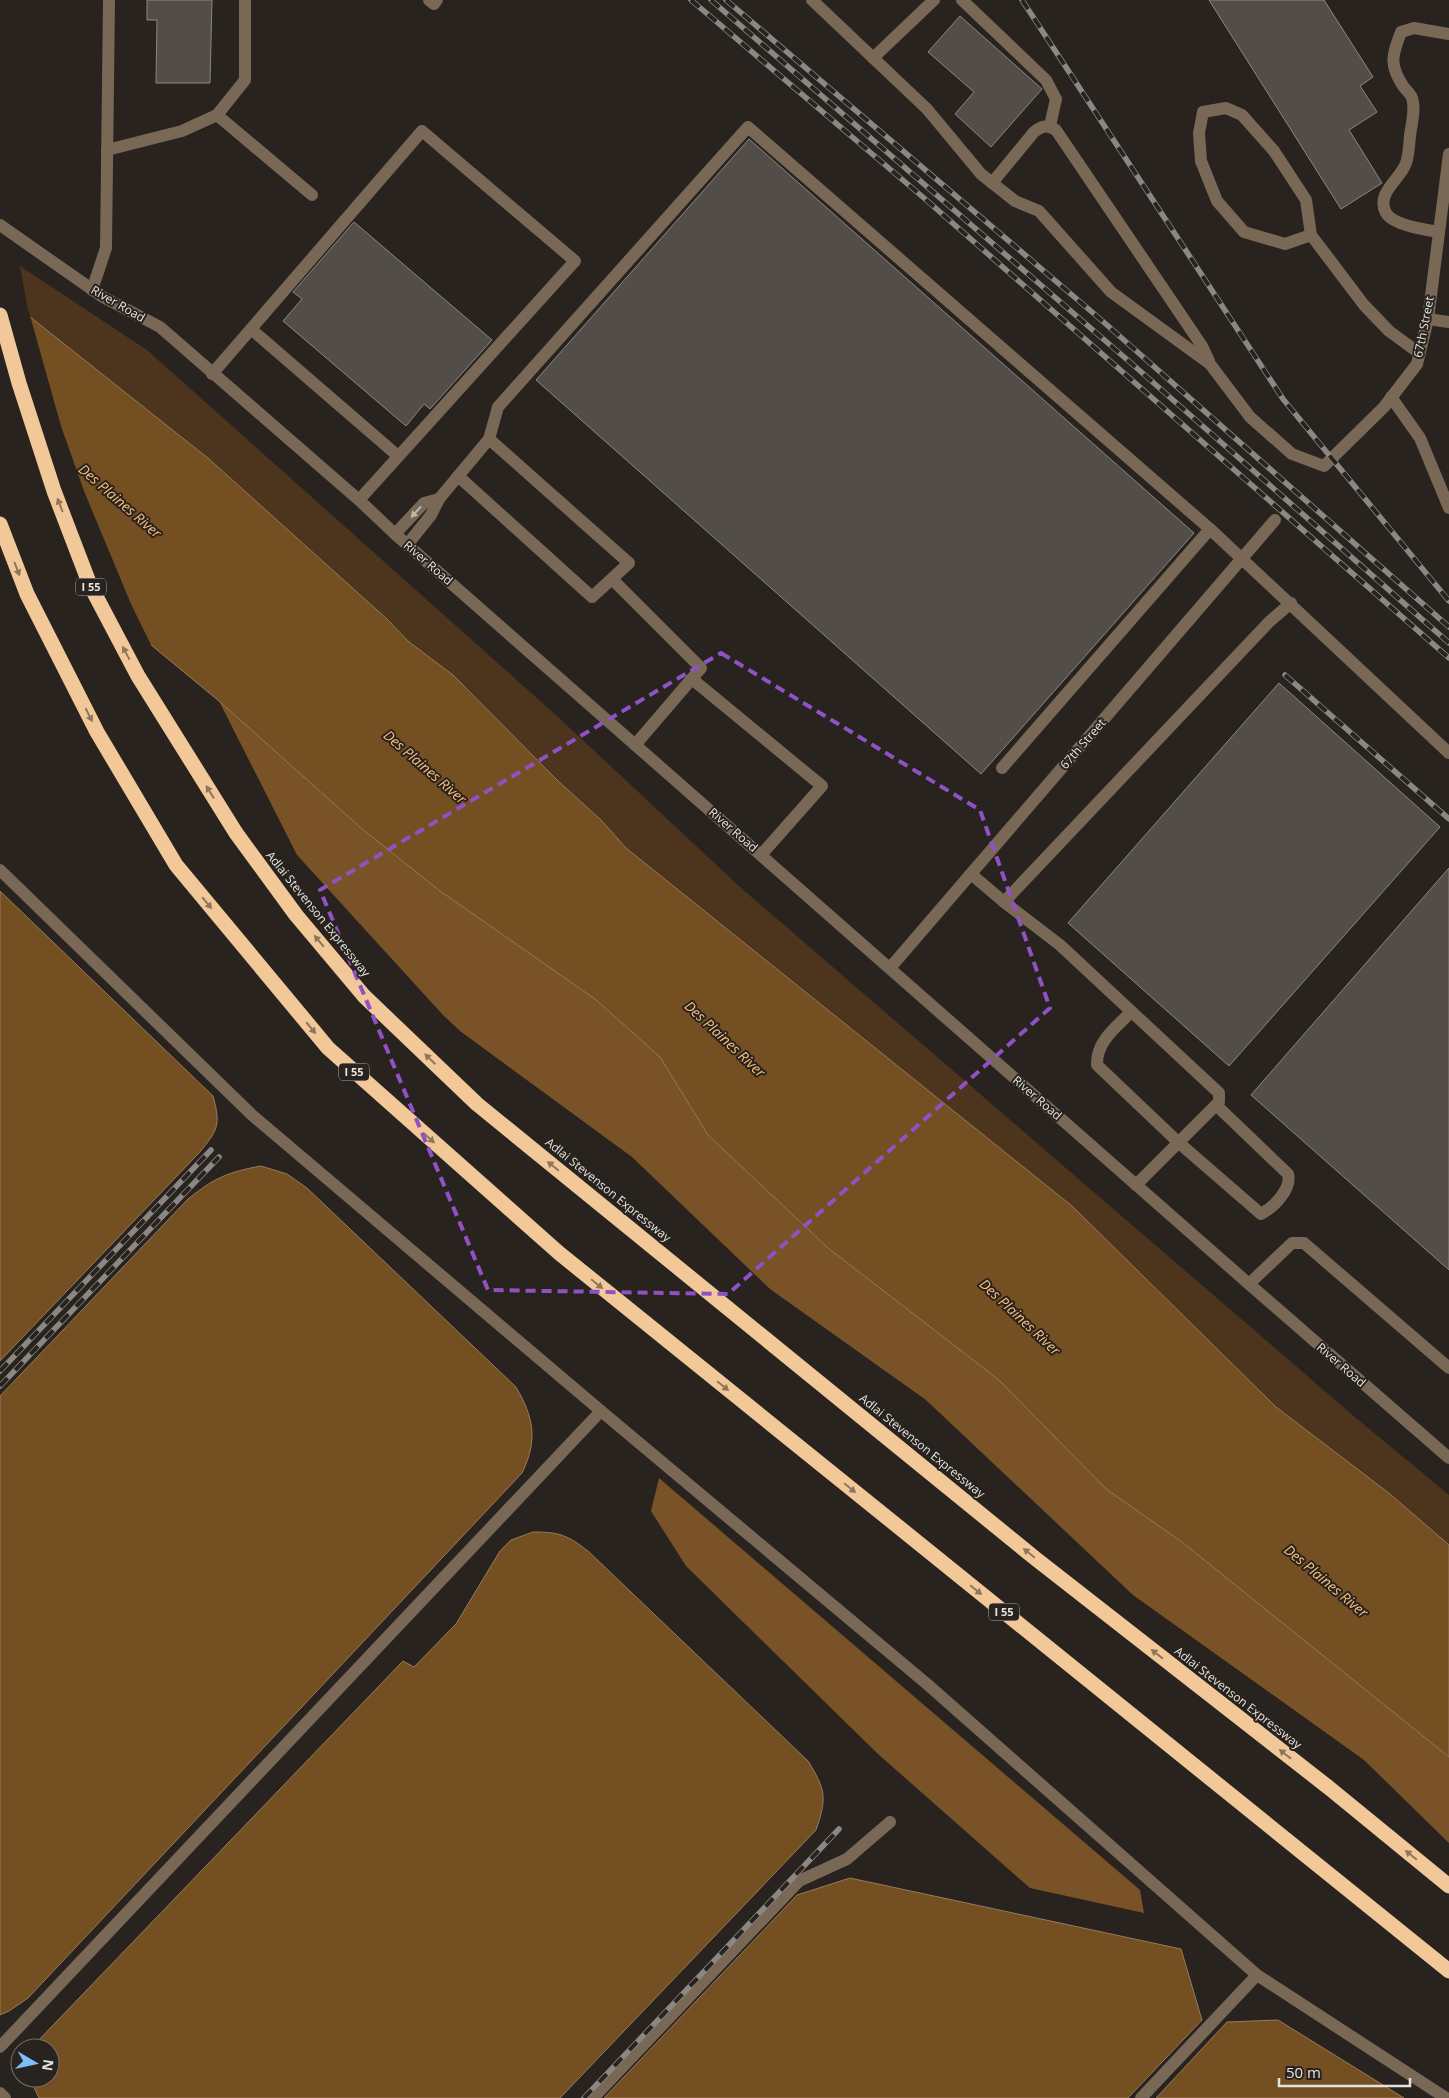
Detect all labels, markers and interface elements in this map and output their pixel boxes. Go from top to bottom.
street label: River Road [88,281,148,326]
street label: 67th Street [1409,295,1438,359]
water label: Des Plaines River [75,459,166,542]
one-way arrow [56,497,64,512]
one-way arrow [410,505,421,518]
street label: River Road [400,537,456,589]
one-way arrow [14,562,21,577]
road number: I 55 [76,578,106,596]
one-way arrow [122,646,130,660]
one-way arrow [85,708,93,722]
street label: 67th Street [1056,715,1109,773]
water label: Des Plaines River [380,725,471,808]
one-way arrow [205,785,214,799]
street label: River Road [705,804,761,856]
street label: Adlai Stevenson Expressway [262,847,375,981]
one-way arrow [201,896,212,909]
one-way arrow [313,935,324,948]
water label: Des Plaines River [681,996,770,1081]
one-way arrow [305,1021,316,1034]
one-way arrow [425,1053,437,1065]
road number: I 55 [339,1064,369,1080]
street label: River Road [1009,1072,1065,1124]
one-way arrow [423,1133,436,1144]
street label: Adlai Stevenson Expressway [542,1134,676,1246]
one-way arrow [547,1160,560,1171]
water label: Des Plaines River [976,1274,1065,1359]
one-way arrow [590,1278,603,1289]
street label: River Road [1313,1339,1369,1391]
one-way arrow [717,1380,730,1391]
street label: Adlai Stevenson Expressway [856,1390,990,1502]
one-way arrow [843,1482,856,1493]
water label: Des Plaines River [1280,1540,1373,1622]
one-way arrow [1022,1548,1035,1559]
one-way arrow [970,1584,983,1595]
road number: I 55 [989,1604,1019,1620]
street label: Adlai Stevenson Expressway [1171,1643,1306,1753]
one-way arrow [1150,1648,1163,1659]
one-way arrow [1279,1748,1292,1759]
one-way arrow [1405,1850,1418,1861]
north arrow [10,2038,60,2088]
scale bar [1279,2056,1410,2088]
text: N [38,2058,59,2072]
text: 50 m [1286,2062,1321,2082]

